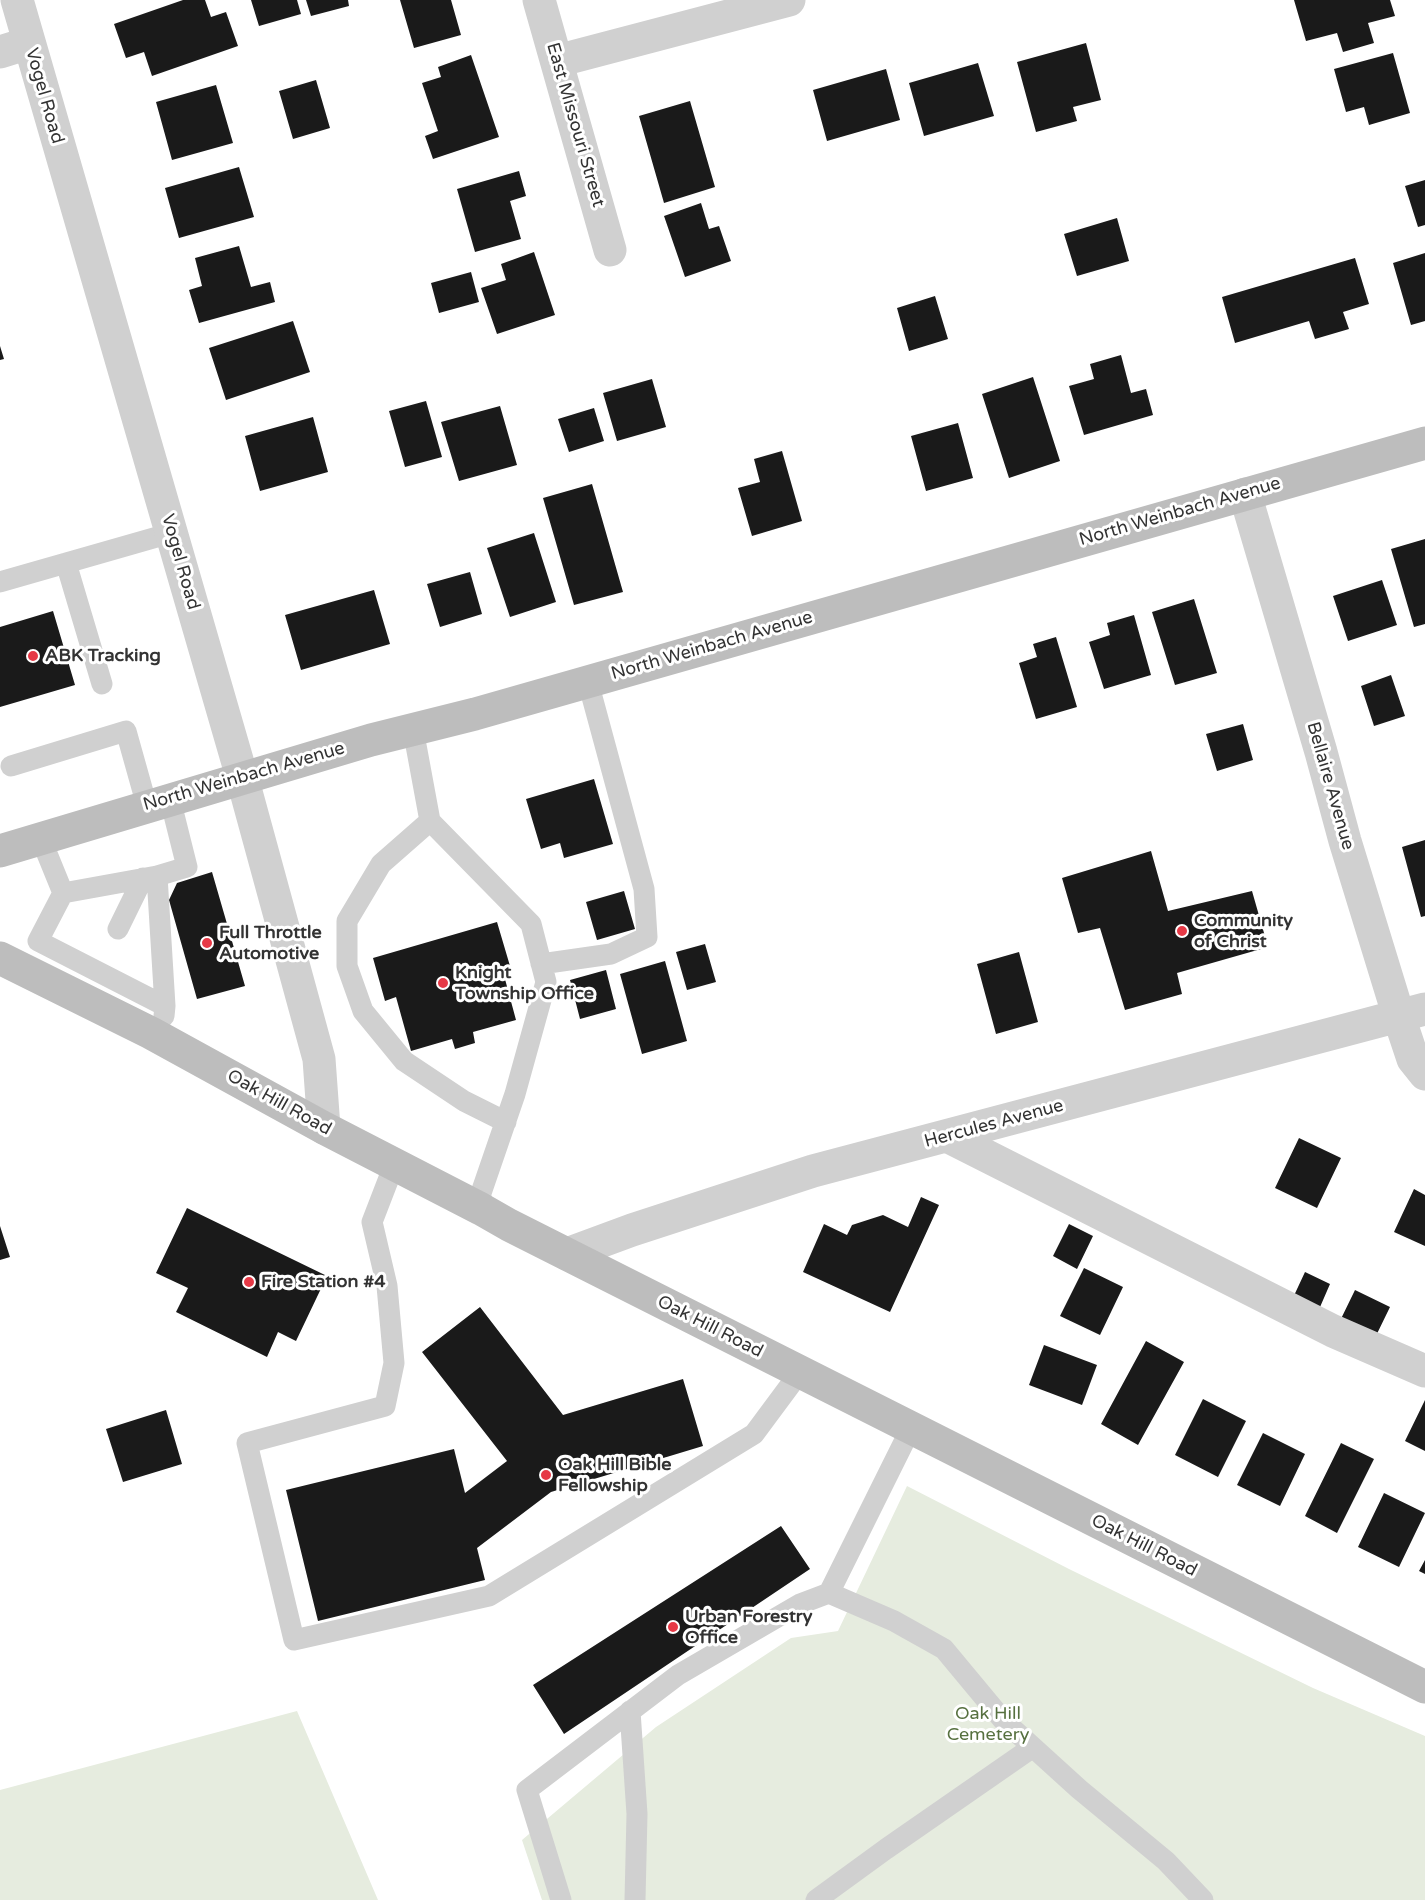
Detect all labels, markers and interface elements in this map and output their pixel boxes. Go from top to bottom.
street label: East Missouri Street [541,40,609,210]
street label: Vogel Road [20,46,68,146]
street label: North Weinbach Avenue [1077,473,1283,551]
street label: Vogel Road [156,512,204,612]
street label: North Weinbach Avenue [609,607,815,685]
place label: ABK Tracking [45,645,161,667]
marker: ABK Tracking [26,649,40,663]
street label: Bellaire Avenue [1301,720,1359,852]
street label: North Weinbach Avenue [141,738,347,816]
place label: Community of Christ [1194,910,1293,952]
place label: Full Throttle Automotive [219,922,322,964]
marker: Community of Christ [1175,924,1189,938]
marker: Full Throttle Automotive [200,936,214,950]
place label: Knight Township Office [455,962,594,1004]
marker: Knight Township Office [436,976,450,990]
street label: Oak Hill Road [223,1065,335,1141]
street label: Hercules Avenue [922,1095,1066,1153]
place label: Fire Station #4 [261,1271,385,1293]
marker: Fire Station #4 [242,1275,256,1289]
street label: Oak Hill Road [654,1291,766,1363]
place label: Oak Hill Bible Fellowship [558,1454,671,1496]
marker: Oak Hill Bible Fellowship [539,1468,553,1482]
street label: Oak Hill Road [1088,1510,1200,1582]
place label: Urban Forestry Office [685,1606,812,1648]
marker: Urban Forestry Office [666,1620,680,1634]
park label: Oak Hill Cemetery [947,1703,1029,1746]

